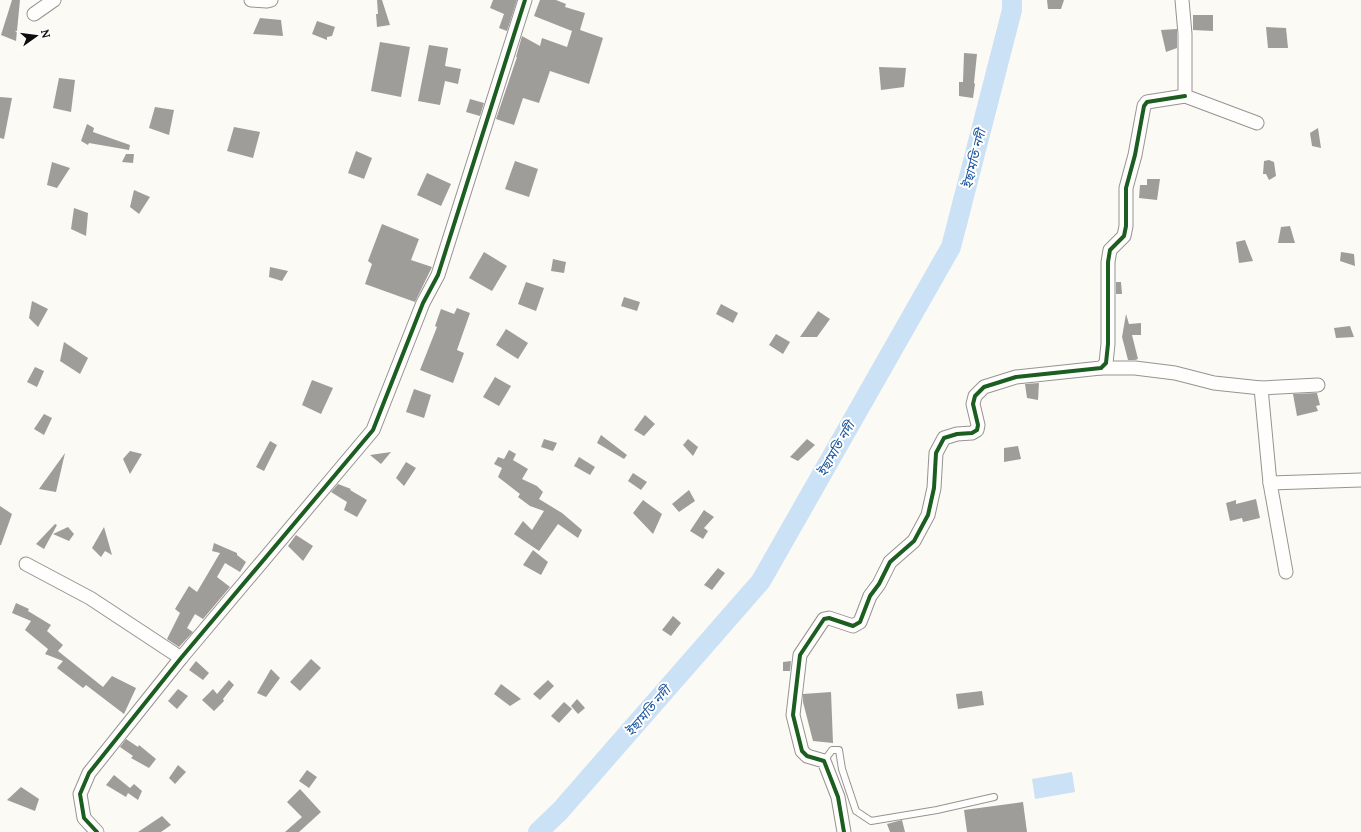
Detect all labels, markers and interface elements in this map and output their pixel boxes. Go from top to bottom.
north arrow [16,16,56,56]
text: N [38,28,54,40]
water label: ইছামতি নদী [958,125,990,191]
water label: ইছামতি নদী [813,416,860,480]
water label: ইছামতি নদী [622,681,676,740]

